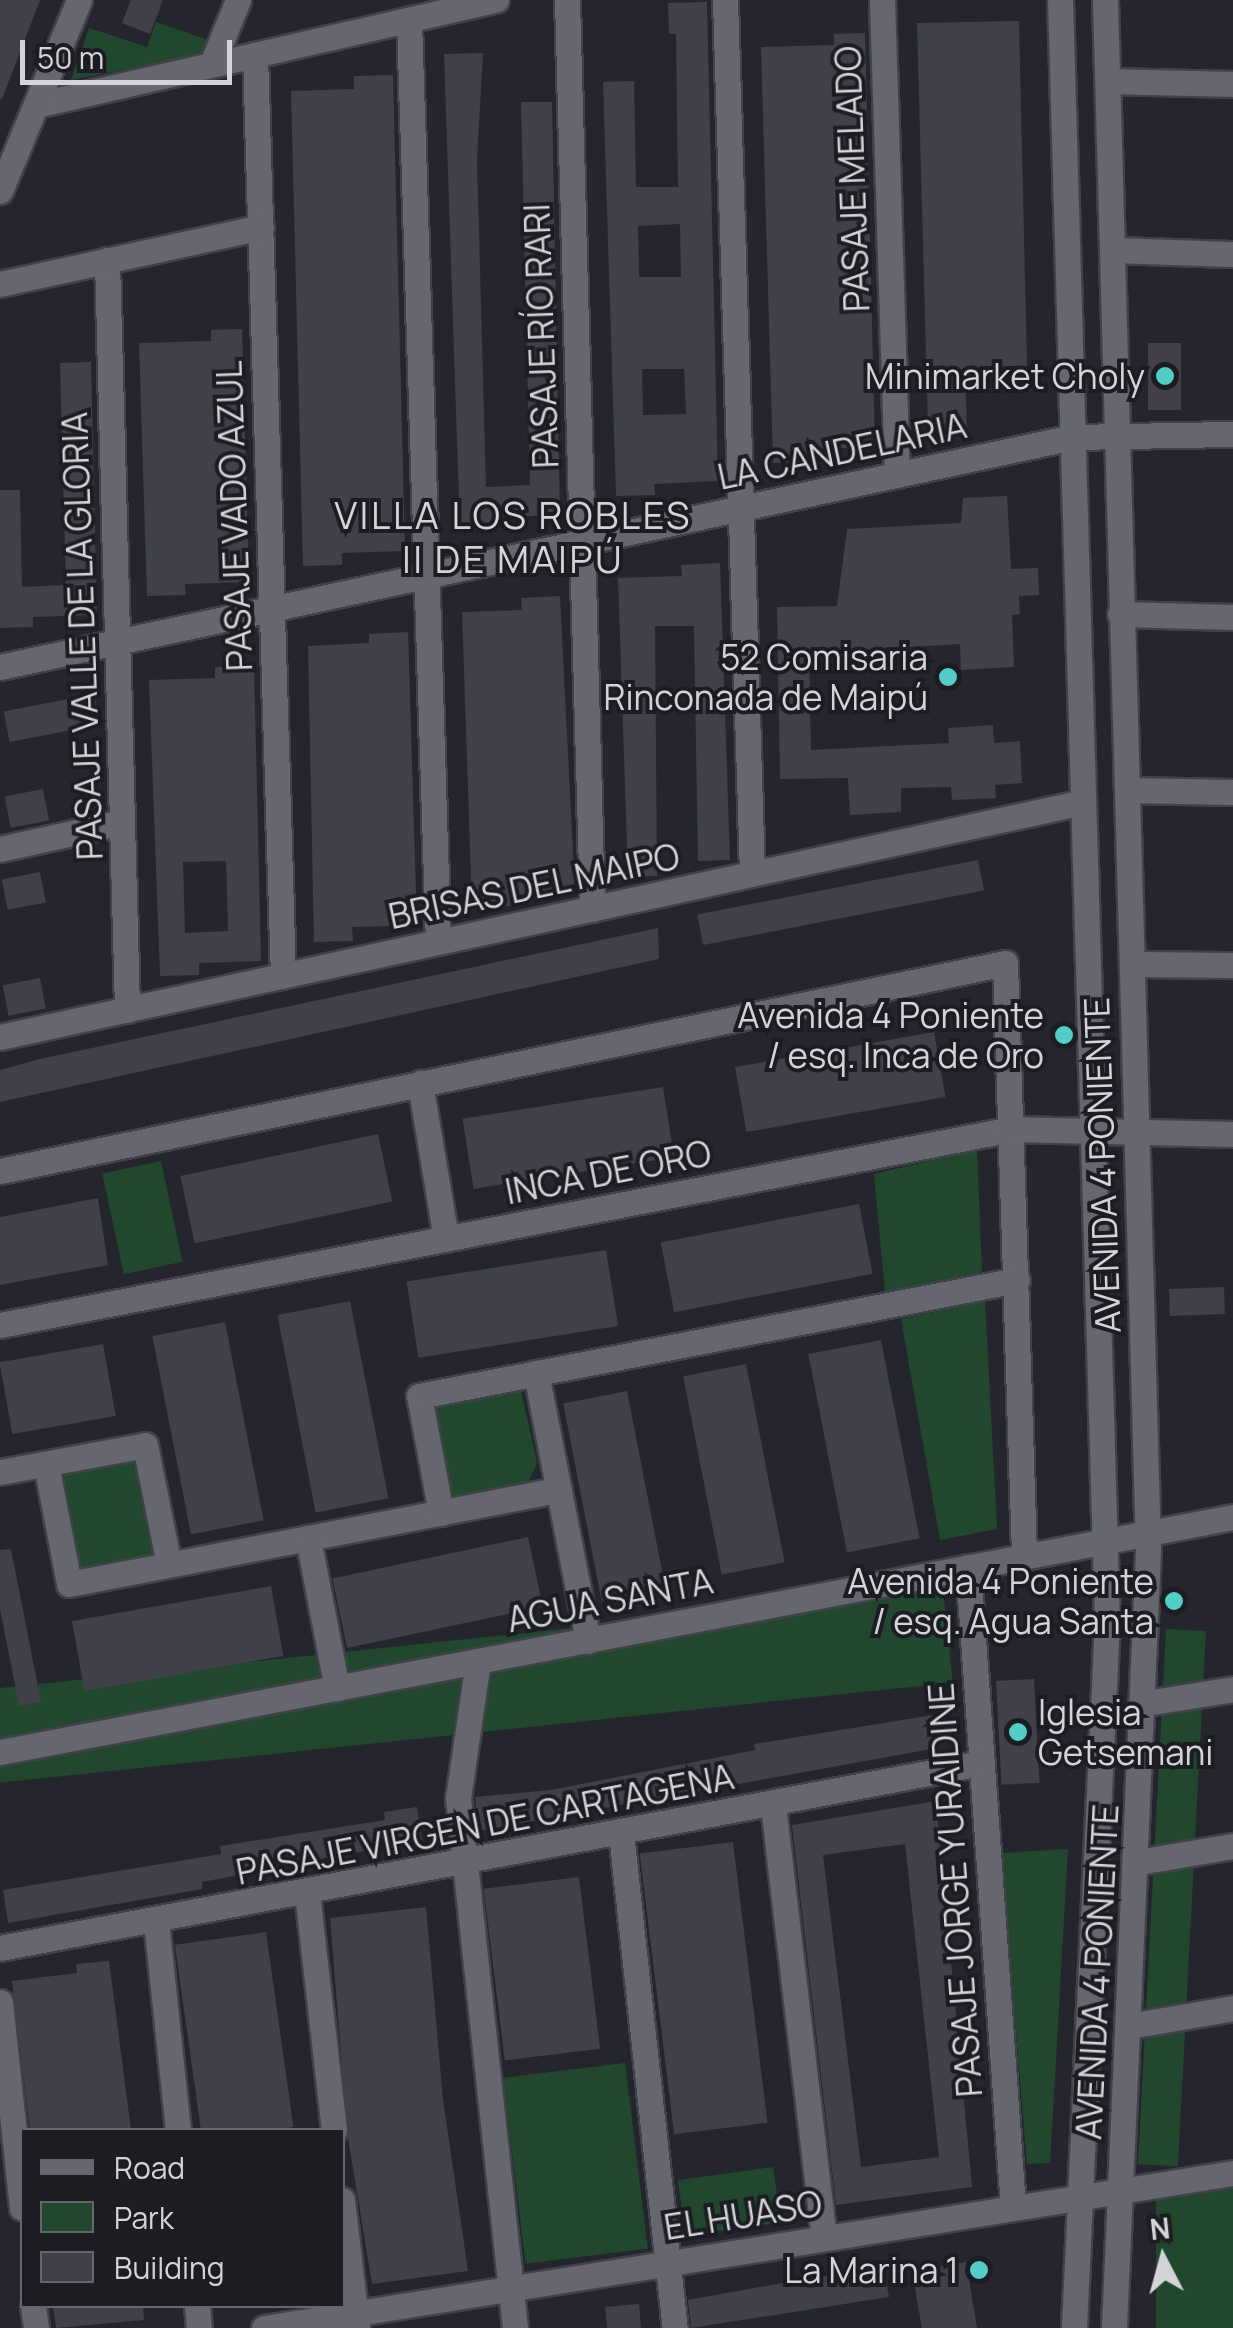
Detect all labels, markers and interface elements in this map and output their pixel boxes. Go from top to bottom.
scale bar [25,20,238,82]
text: 50 m [37,37,104,78]
street label: PASAJE MELADO [826,45,878,313]
street label: PASAJE RÍO RARI [515,203,567,469]
place label: Minimarket Choly [865,355,1145,397]
street label: PASAJE VADO AZUL [208,360,260,672]
marker: Minimarket Choly [1154,365,1176,387]
street label: LA CANDELARIA [714,404,970,498]
street label: PASAJE VALLE DE LA GLORIA [53,411,111,861]
district label: VILLA LOS ROBLES II DE MAIPÚ [334,492,692,582]
place label: 52 Comisaria Rinconada de Maipú [603,636,928,718]
marker: 52 Comisaria Rinconada de Maipú [937,666,959,688]
street label: BRISAS DEL MAIPO [384,834,684,938]
place label: Avenida 4 Poniente / esq. Inca de Oro [737,994,1044,1076]
street label: AVENIDA 4 PONIENTE [1075,996,1129,1334]
marker: Avenida 4 Poniente / esq. Inca de Oro [1053,1024,1075,1046]
street label: INCA DE ORO [502,1131,714,1213]
street label: AGUA SANTA [503,1559,717,1641]
place label: Avenida 4 Poniente / esq. Agua Santa [847,1560,1154,1642]
marker: Avenida 4 Poniente / esq. Agua Santa [1163,1590,1185,1612]
street label: PASAJE JORGE YURAIDINE [920,1682,990,2098]
place label: Iglesia Getsemani [1038,1691,1214,1773]
marker: Iglesia Getsemani [1007,1721,1029,1743]
street label: PASAJE VIRGEN DE CARTAGENA [233,1755,737,1893]
street label: AVENIDA 4 PONIENTE [1067,1803,1127,2141]
legend [20,2128,345,2308]
text: Road [114,2147,185,2188]
street label: EL HUASO [660,2182,826,2248]
text: Park [114,2197,174,2238]
north arrow [1113,2208,1213,2308]
text: N [1148,2208,1172,2248]
text: Building [114,2247,225,2288]
place label: La Marina 1 [784,2249,959,2291]
marker: La Marina 1 [968,2259,990,2281]

